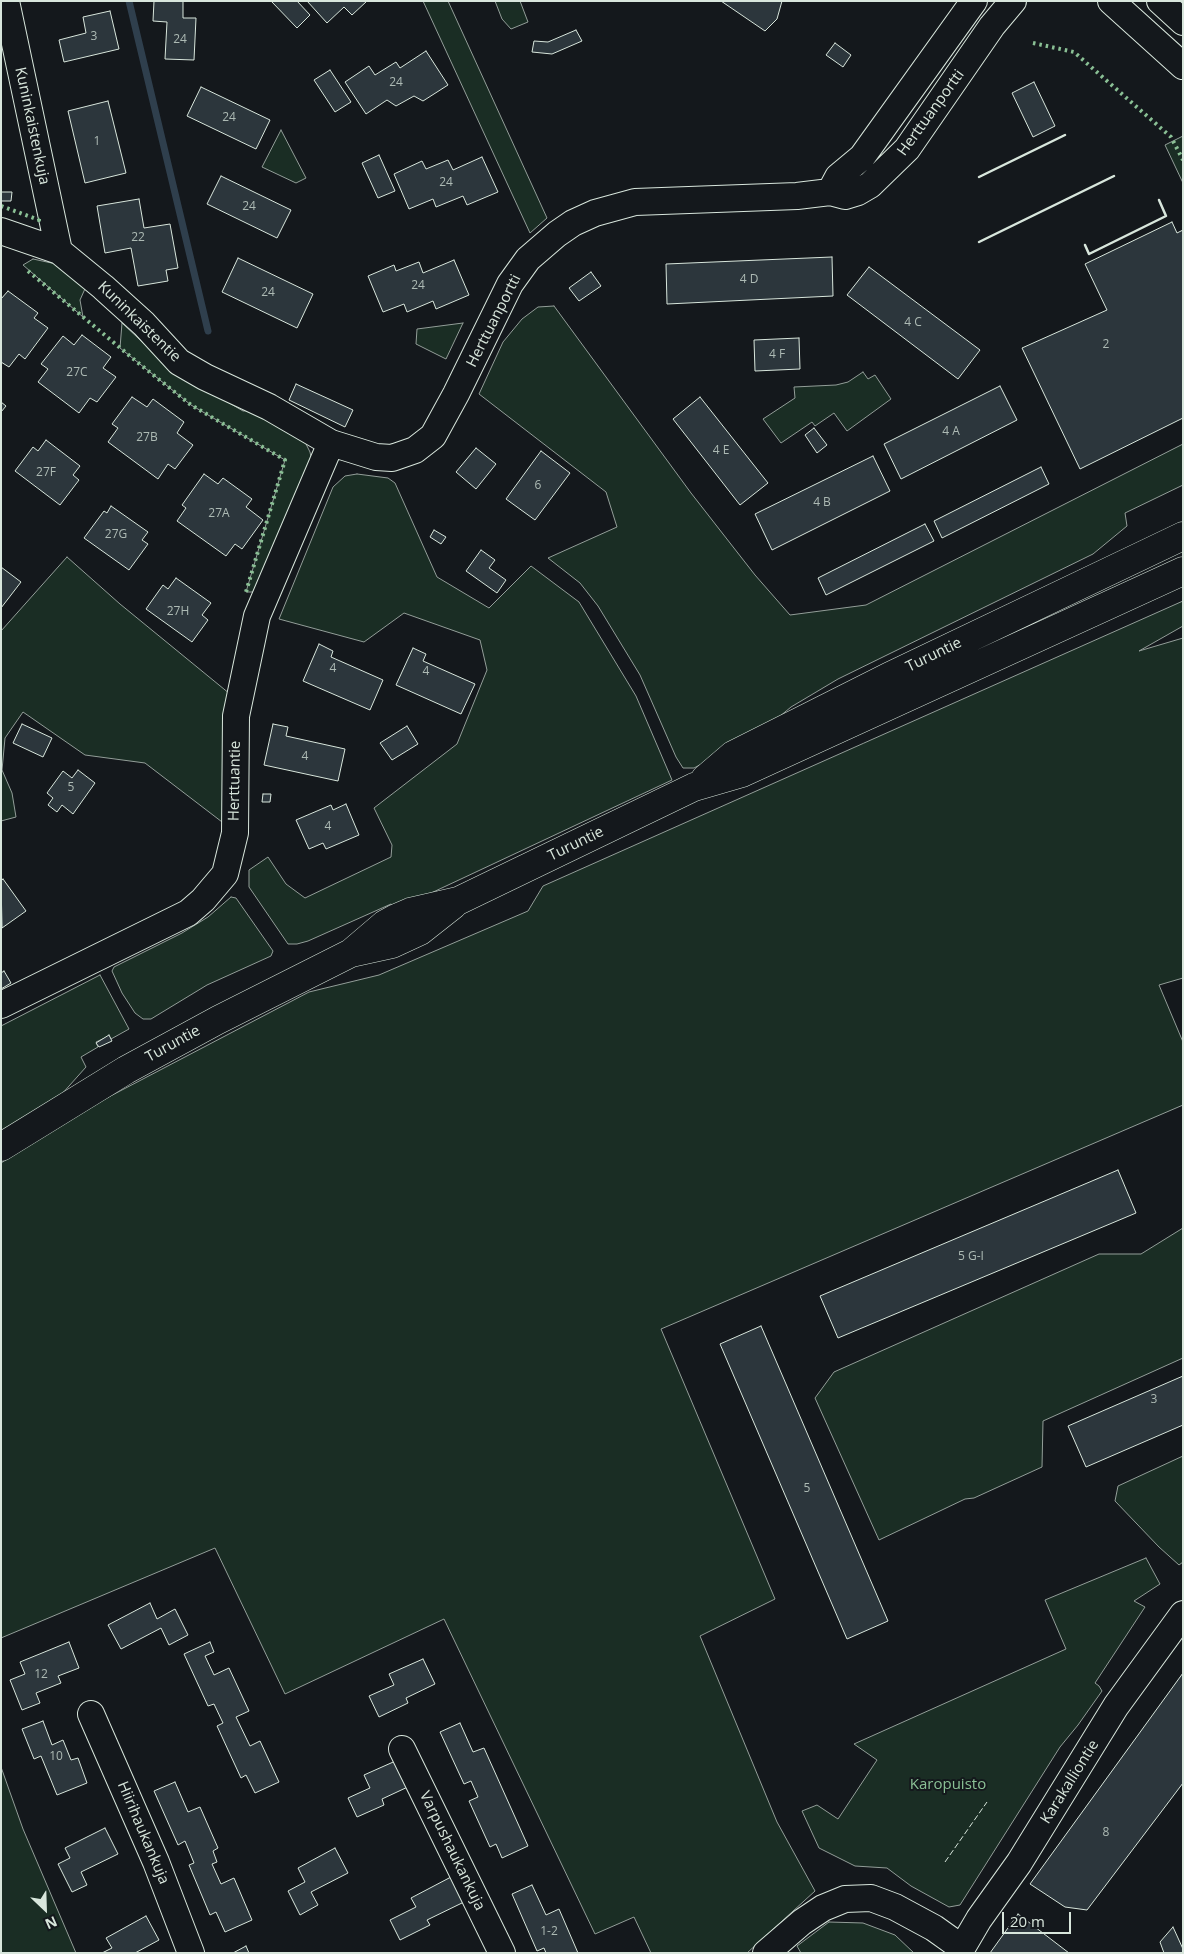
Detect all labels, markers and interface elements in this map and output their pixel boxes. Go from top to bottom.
house number: 3 [91,30,97,44]
house number: 24 [173,33,187,47]
street label: Kuninkaistenkuja [11,65,53,187]
street label: Herttuanportti [894,67,968,159]
house number: 24 [389,76,403,90]
house number: 24 [222,111,236,125]
house number: 1 [94,135,100,149]
house number: 24 [439,176,453,190]
house number: 24 [242,200,256,214]
house number: 22 [131,231,145,245]
street label: Herttuanportti [463,272,525,370]
house number: 4 D [740,273,758,287]
street label: Kuninkaistentie [94,278,184,366]
house number: 24 [411,279,425,293]
house number: 24 [261,286,275,300]
house number: 4 C [904,316,922,330]
house number: 2 [1103,338,1109,352]
house number: 4 F [769,348,785,362]
house number: 27C [66,366,88,380]
house number: 4 A [942,425,960,439]
house number: 27B [136,431,158,445]
house number: 4 E [713,444,729,458]
house number: 27F [36,466,56,480]
house number: 6 [535,479,541,493]
house number: 4 B [813,496,831,510]
house number: 27A [208,507,230,521]
house number: 27G [105,528,127,542]
house number: 27H [167,605,189,619]
street label: Turuntie [903,634,965,676]
house number: 4 [330,662,336,676]
house number: 4 [423,665,429,679]
street label: Herttuantie [225,741,245,821]
house number: 4 [302,750,308,764]
house number: 5 [68,781,74,795]
house number: 4 [325,820,331,834]
street label: Turuntie [545,823,607,865]
street label: Turuntie [143,1022,203,1066]
house number: 5 G-I [958,1250,984,1264]
house number: 3 [1151,1393,1157,1407]
house number: 5 [804,1482,810,1496]
house number: 12 [34,1668,48,1682]
street label: Karakalliontie [1037,1737,1103,1827]
house number: 10 [49,1750,63,1764]
park label: Karopuisto [910,1776,986,1794]
street label: Hiirihaukankuja [113,1779,173,1887]
street label: Varpushaukankuja [415,1789,489,1913]
house number: 8 [1103,1826,1109,1840]
north arrow [20,1884,70,1934]
scale bar [1004,1902,1073,1934]
text: 20 m [1010,1911,1045,1931]
text: N [42,1912,60,1934]
house number: 1-2 [540,1925,558,1939]

